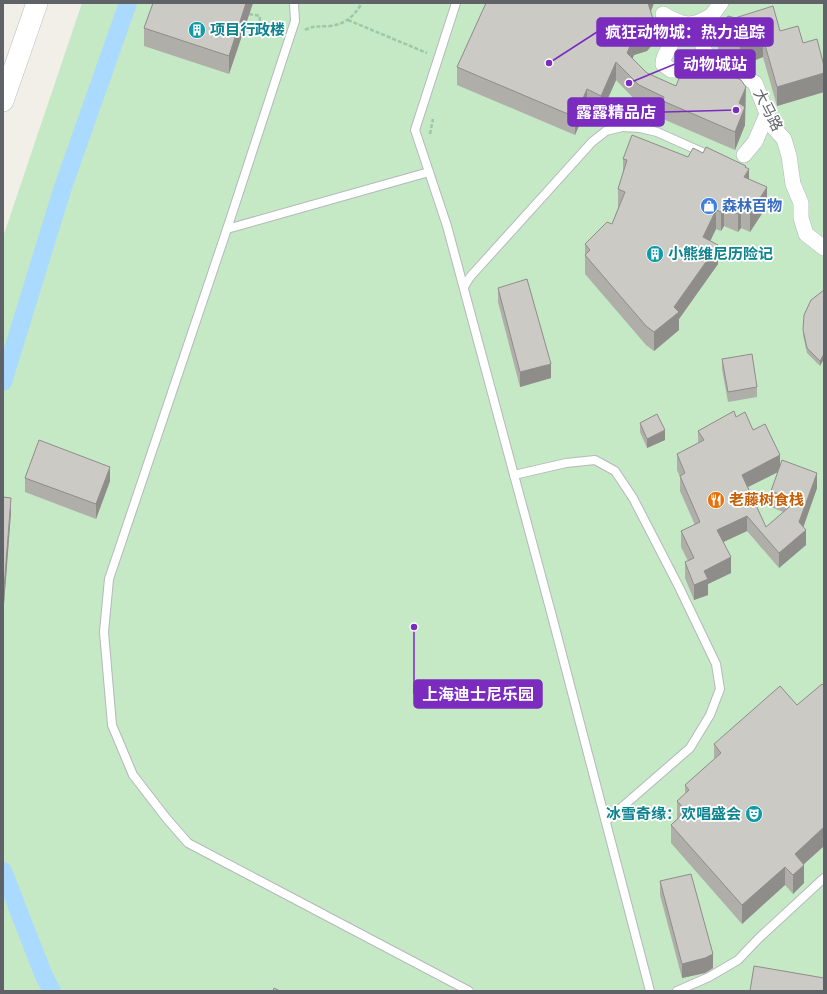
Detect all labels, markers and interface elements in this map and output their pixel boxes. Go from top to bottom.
place label: 项目行政楼 [210,18,285,41]
callout: 疯狂动物城：热力追踪 [597,18,773,46]
building icon: 项目行政楼 [187,20,207,40]
text: 疯狂动物城：热力追踪 [605,20,765,44]
callout: 动物城站 [675,50,755,78]
text: 动物城站 [683,52,747,76]
street label: 大马路 [748,84,789,135]
callout: 露露精品店 [568,98,664,126]
text: 露露精品店 [576,100,656,124]
place label: 森林百物 [722,194,782,217]
shop icon: 森林百物 [699,196,719,216]
place label: 小熊维尼历险记 [668,242,773,265]
building icon: 小熊维尼历险记 [645,244,665,264]
place label: 老藤树食栈 [729,488,804,511]
restaurant icon: 老藤树食栈 [706,490,726,510]
callout: 上海迪士尼乐园 [414,680,542,708]
text: 上海迪士尼乐园 [422,682,534,706]
place label: 冰雪奇缘：欢唱盛会 [606,802,741,825]
theatre icon: 冰雪奇缘：欢唱盛会 [744,804,764,824]

